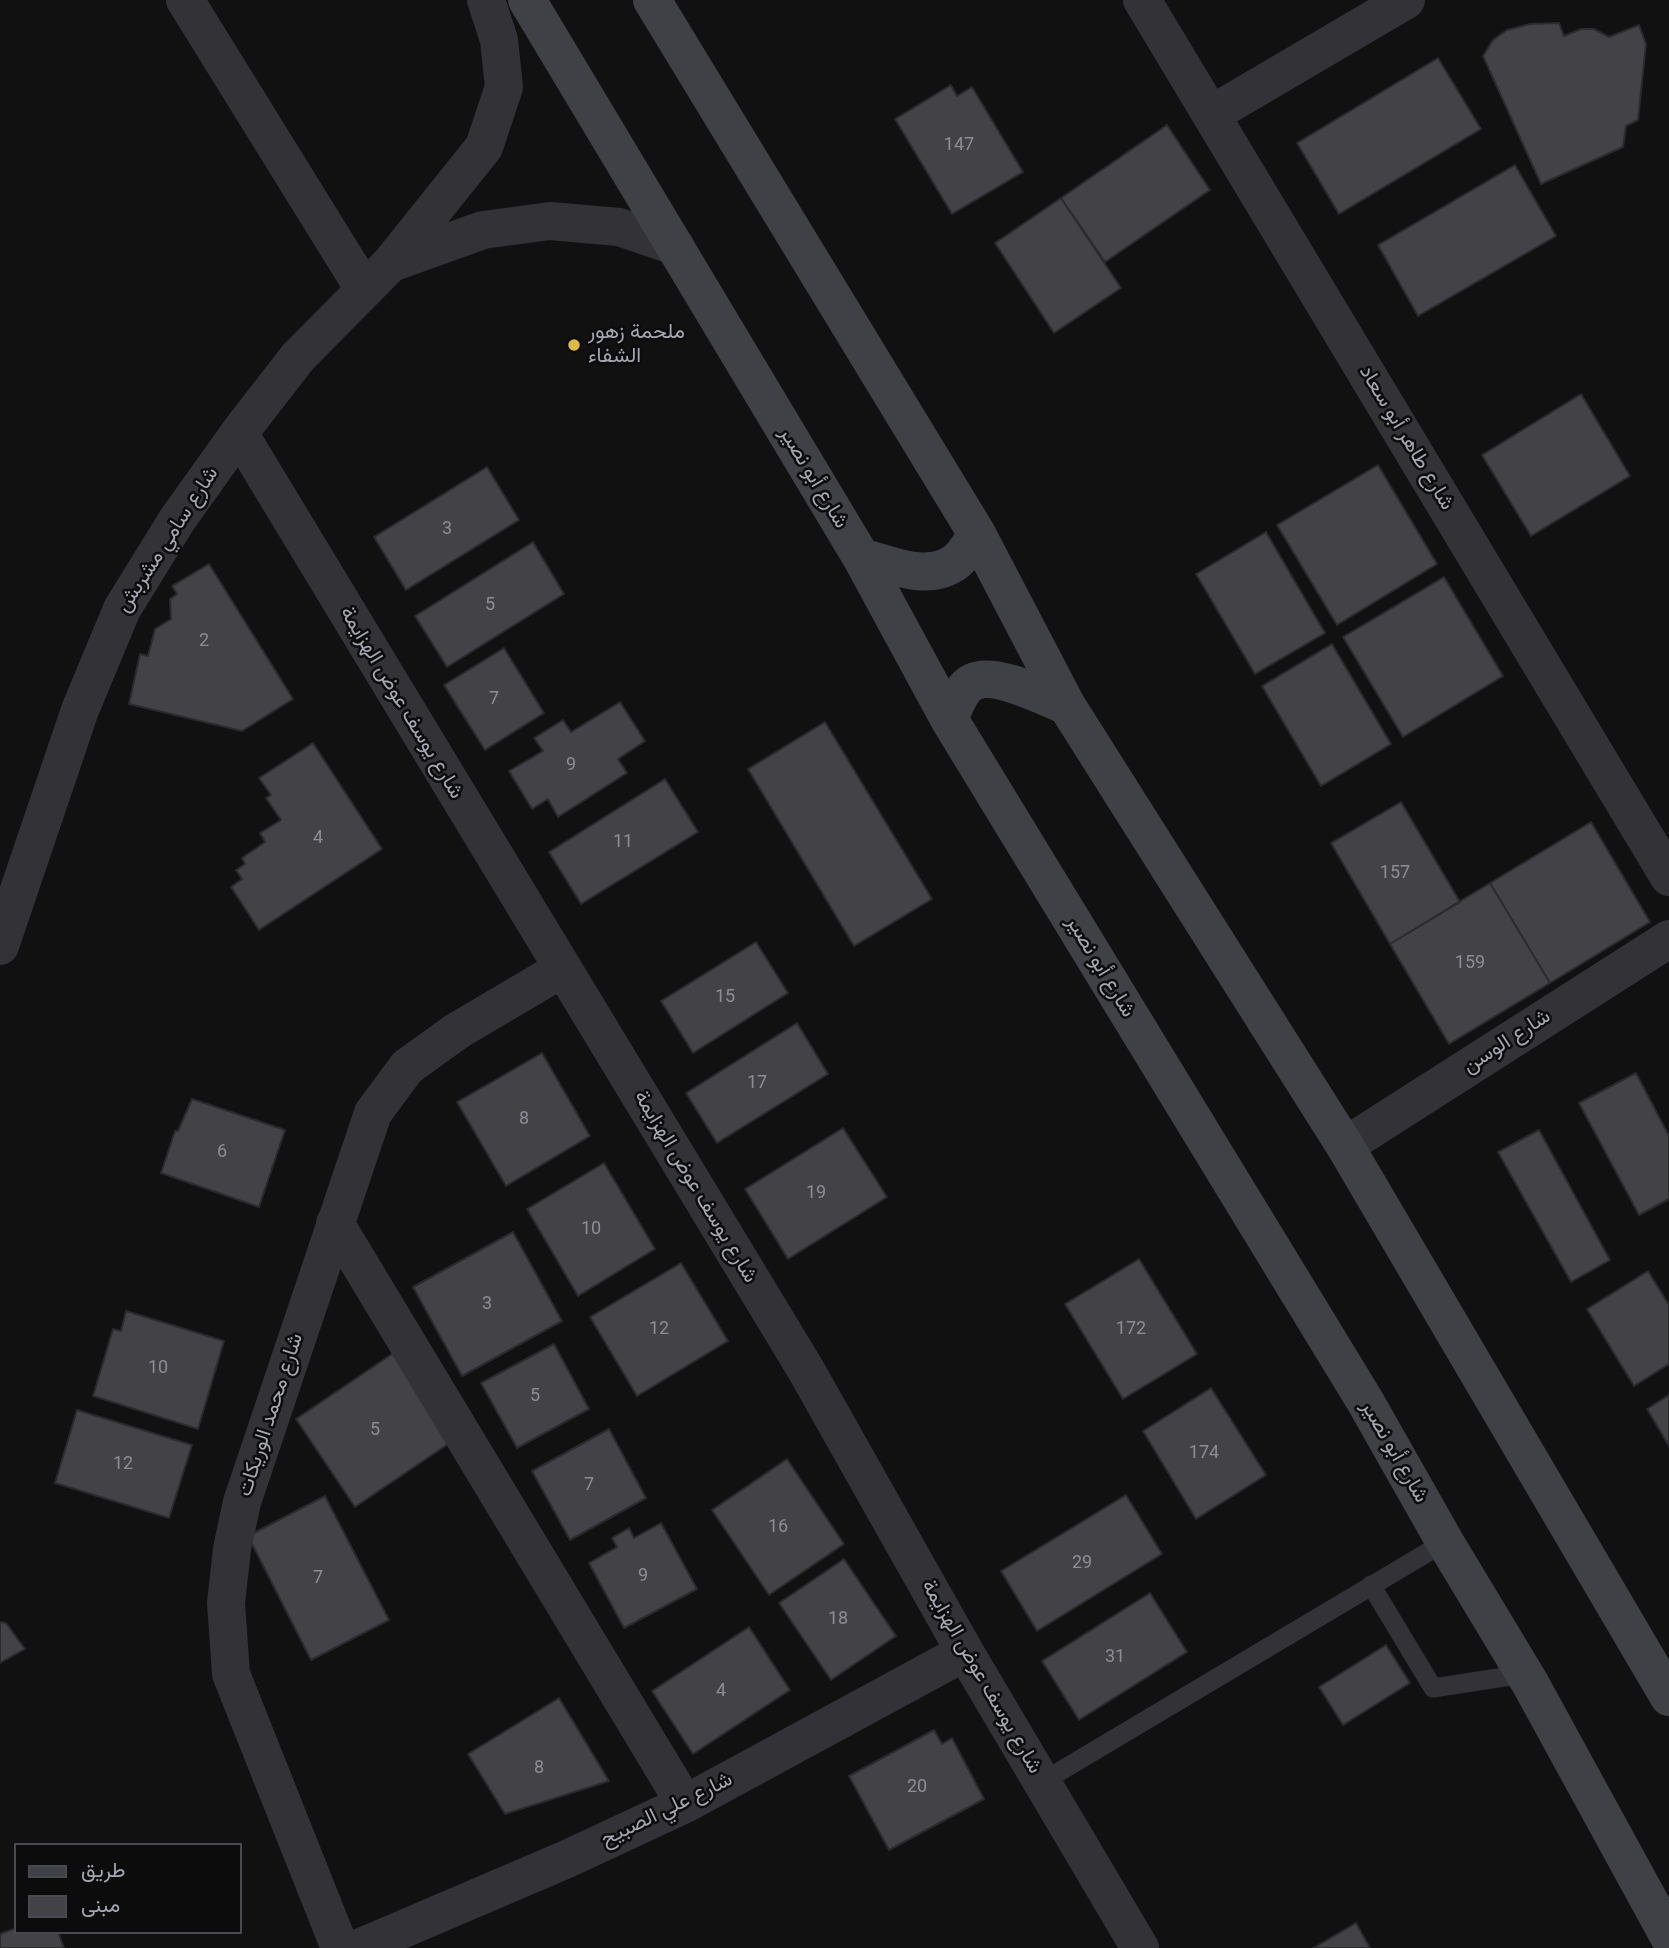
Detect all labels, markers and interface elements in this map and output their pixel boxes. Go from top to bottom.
house number: 147 [944,134,974,156]
place label: ملحمة زهور الشفاء [588,320,685,370]
marker: ملحمة زهور الشفاء [566,337,582,353]
street label: شارع طاهر أبو سعاد [1353,361,1459,515]
street label: شارع أبو نصير [773,423,853,533]
street label: شارع سامي مشربش [112,462,224,618]
house number: 3 [442,518,452,540]
house number: 5 [485,594,495,616]
street label: شارع يوسف عوض الهزايمة [334,602,468,804]
house number: 2 [199,630,209,652]
house number: 7 [489,688,499,710]
house number: 9 [566,754,576,776]
house number: 4 [313,827,323,849]
house number: 11 [613,831,633,853]
house number: 157 [1380,862,1410,884]
street label: شارع أبو نصير [1060,912,1140,1022]
house number: 159 [1455,952,1485,974]
house number: 15 [715,986,735,1008]
street label: شارع الوسن [1458,1004,1556,1080]
house number: 17 [747,1072,767,1094]
street label: شارع يوسف عوض الهزايمة [628,1086,762,1288]
house number: 8 [519,1108,529,1130]
house number: 6 [217,1141,227,1163]
house number: 19 [806,1182,826,1204]
house number: 10 [581,1218,601,1240]
house number: 3 [482,1293,492,1315]
house number: 12 [649,1318,669,1340]
house number: 172 [1116,1318,1146,1340]
street label: شارع محمد الوريكات [233,1330,309,1500]
house number: 10 [148,1357,168,1379]
house number: 5 [530,1385,540,1407]
street label: شارع أبو نصير [1355,1397,1433,1507]
house number: 5 [370,1419,380,1441]
house number: 174 [1189,1442,1219,1464]
house number: 12 [113,1453,133,1475]
house number: 7 [584,1474,594,1496]
house number: 16 [768,1516,788,1538]
house number: 29 [1072,1552,1092,1574]
house number: 9 [638,1565,648,1587]
house number: 7 [313,1567,323,1589]
street label: شارع يوسف عوض الهزايمة [915,1576,1047,1778]
house number: 18 [828,1608,848,1630]
house number: 31 [1105,1646,1125,1668]
house number: 4 [716,1680,726,1702]
house number: 8 [534,1757,544,1779]
street label: شارع علي الصبيح [597,1767,737,1853]
house number: 20 [907,1776,927,1798]
legend [14,1843,242,1934]
text: طريق [81,1858,126,1882]
text: مبنى [81,1893,120,1917]

